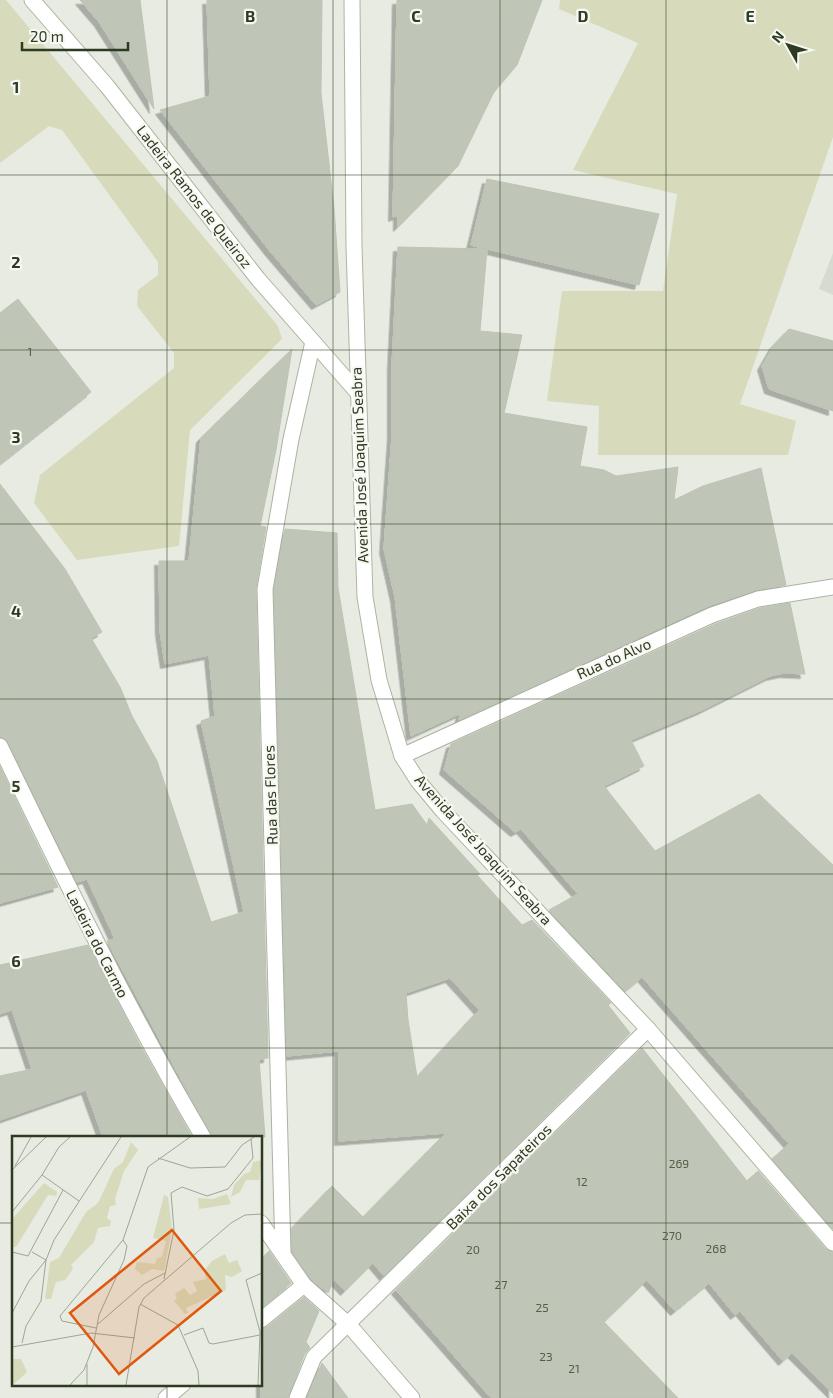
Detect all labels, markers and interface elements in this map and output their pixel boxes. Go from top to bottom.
text: B [245,6,255,25]
text: C [411,6,421,25]
text: D [578,6,589,25]
text: E [745,6,755,25]
scale bar [22,20,129,52]
north arrow [763,20,813,70]
text: 20 m [30,27,64,45]
text: N [768,27,787,46]
text: 1 [13,77,19,96]
street label: Ladeira Ramos de Queiroz [133,121,256,272]
text: 2 [11,252,21,271]
house number: 1 [28,344,32,358]
street label: Avenida José Joaquim Seabra [347,367,371,563]
text: 3 [11,427,21,446]
text: 4 [11,601,21,620]
street label: Rua do Alvo [574,634,653,682]
street label: Rua das Flores [259,745,281,845]
street label: Avenida José Joaquim Seabra [411,770,556,928]
text: 5 [12,776,21,795]
street label: Ladeira do Carmo [63,887,133,1001]
text: 6 [11,951,21,970]
street label: Baixa dos Sapateiros [442,1120,555,1233]
inset map [12,1136,262,1386]
house number: 269 [669,1156,689,1170]
house number: 12 [576,1174,588,1188]
house number: 270 [662,1228,682,1242]
house number: 268 [706,1241,726,1255]
house number: 20 [466,1242,480,1256]
house number: 27 [495,1277,507,1291]
house number: 25 [535,1300,549,1314]
house number: 23 [539,1349,553,1363]
house number: 21 [568,1361,580,1375]

